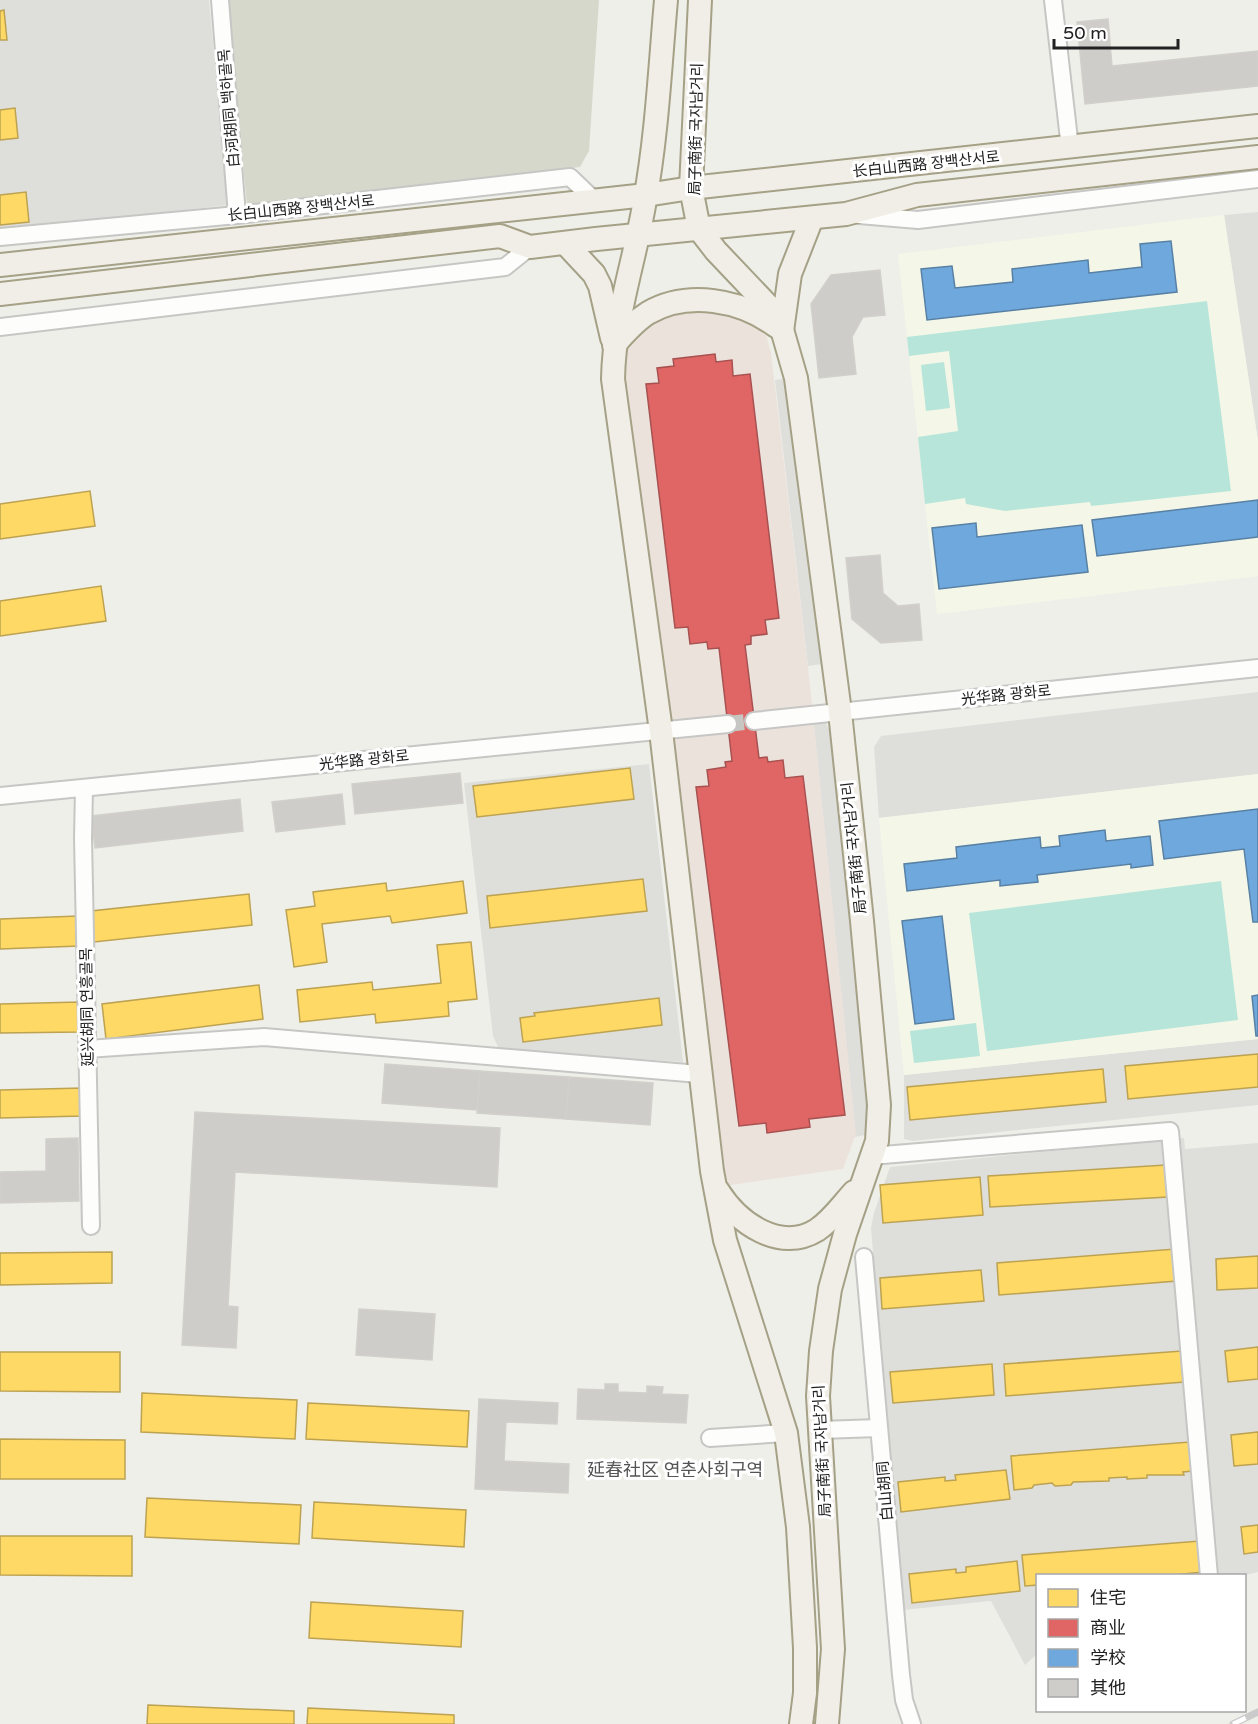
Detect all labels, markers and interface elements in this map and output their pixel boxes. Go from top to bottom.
scale bar [1054,12,1178,50]
text: 50 m [1063,22,1107,44]
street label: 白河胡同 백하골목 [215,48,243,168]
street label: 局子南街 국자남거리 [686,62,706,196]
street label: 长白山西路 장백산서로 [852,147,1000,181]
street label: 长白山西路 장백산서로 [227,191,375,225]
street label: 光华路 광화로 [960,681,1052,709]
street label: 光华路 광화로 [318,746,410,774]
street label: 局子南街 국자남거리 [838,781,870,915]
street label: 延兴胡同 연흥골목 [77,947,97,1067]
street label: 局子南街 국자남거리 [810,1384,834,1518]
district label: 延春社区 연춘사회구역 [587,1459,763,1481]
street label: 白山胡同 [873,1460,897,1522]
legend [1036,1574,1246,1712]
text: 住宅 [1090,1587,1126,1609]
text: 商业 [1090,1617,1126,1639]
text: 学校 [1090,1647,1126,1669]
text: 其他 [1090,1677,1126,1699]

